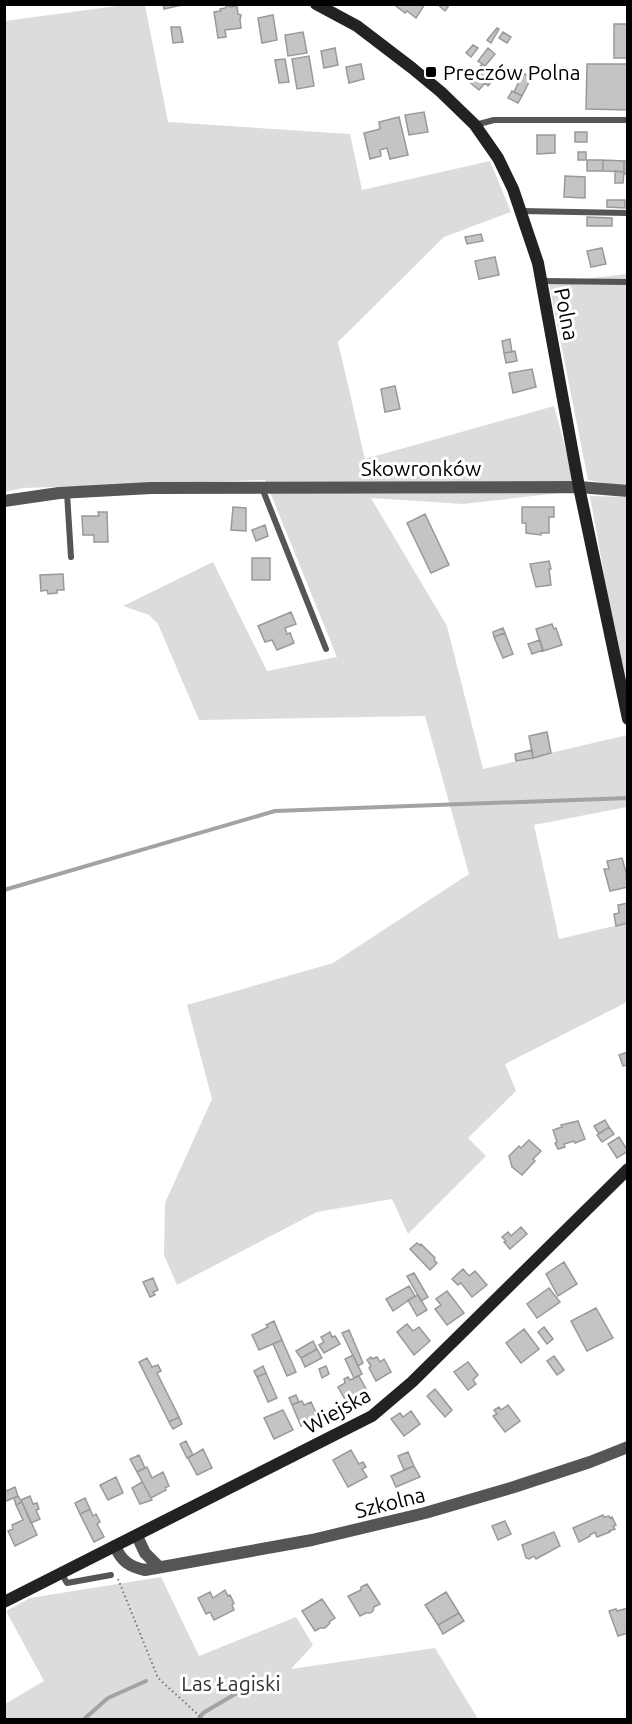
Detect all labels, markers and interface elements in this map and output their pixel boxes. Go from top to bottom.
place label: Preczów Polna [443,60,581,84]
marker: Preczów Polna [424,65,438,79]
street label: Polna [550,286,584,342]
street label: Skowronków [361,456,481,480]
street label: Wiejska [300,1382,374,1438]
street label: Szkolna [352,1482,428,1522]
park label: Las Łagiski [181,1671,281,1695]

